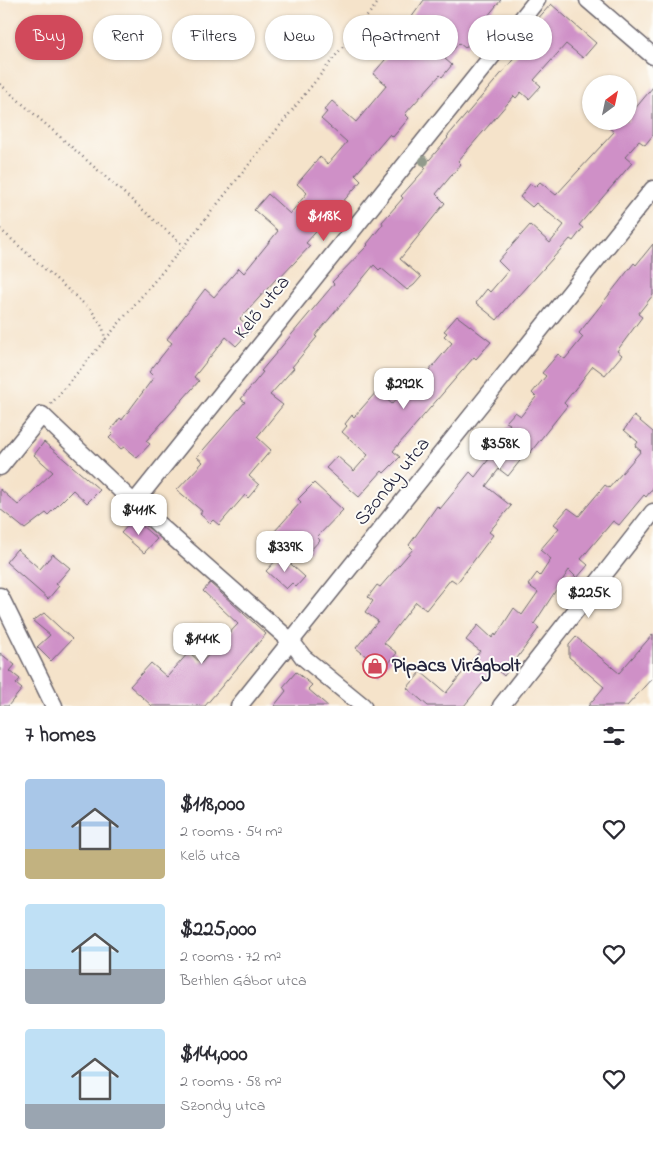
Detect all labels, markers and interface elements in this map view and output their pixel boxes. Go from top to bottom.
chip: Buy [15,15,83,60]
chip: Rent [93,15,162,60]
chip: Filters [172,15,255,60]
chip: New [265,15,333,60]
chip: Apartment [343,15,458,60]
chip: House [468,15,552,60]
north arrow [582,75,638,130]
map controls [582,75,637,130]
pin: $118K [289,200,359,242]
text: $118K [307,204,341,228]
street label: Kelő utca [228,270,298,346]
pin: $292K [369,368,439,410]
text: $292K [385,372,423,396]
pin: $358K [465,428,535,470]
street label: Szondy utca [348,431,438,533]
text: $358K [480,432,520,456]
pin: $411K [104,494,174,536]
text: $411K [122,498,156,522]
pin: $339K [250,530,320,573]
text: $339K [267,535,303,559]
pin: $225K [554,576,624,619]
text: $225K [568,581,610,605]
pin: $144K [167,622,237,665]
text: $144K [184,627,220,651]
place label: Pipacs Virágbolt [392,652,521,682]
shop icon: Pipacs Virágbolt [362,653,388,679]
text: 7 homes [25,721,96,751]
icon: filters [600,722,628,750]
text: $118,000 [180,790,245,820]
icon: home [65,799,125,859]
icon: heart [600,815,628,843]
text: 2 rooms · 54 m² [180,820,282,844]
text: Kelő utca [180,844,240,868]
text: $225,000 [180,915,256,945]
icon: home [65,924,125,984]
icon: heart [600,940,628,968]
text: 2 rooms · 72 m² [180,945,281,969]
text: Bethlen Gábor utca [180,969,307,993]
text: $144,000 [180,1040,248,1070]
icon: home [65,1049,125,1109]
icon: heart [600,1065,628,1093]
text: 2 rooms · 58 m² [180,1070,282,1094]
text: Szondy utca [180,1094,265,1118]

